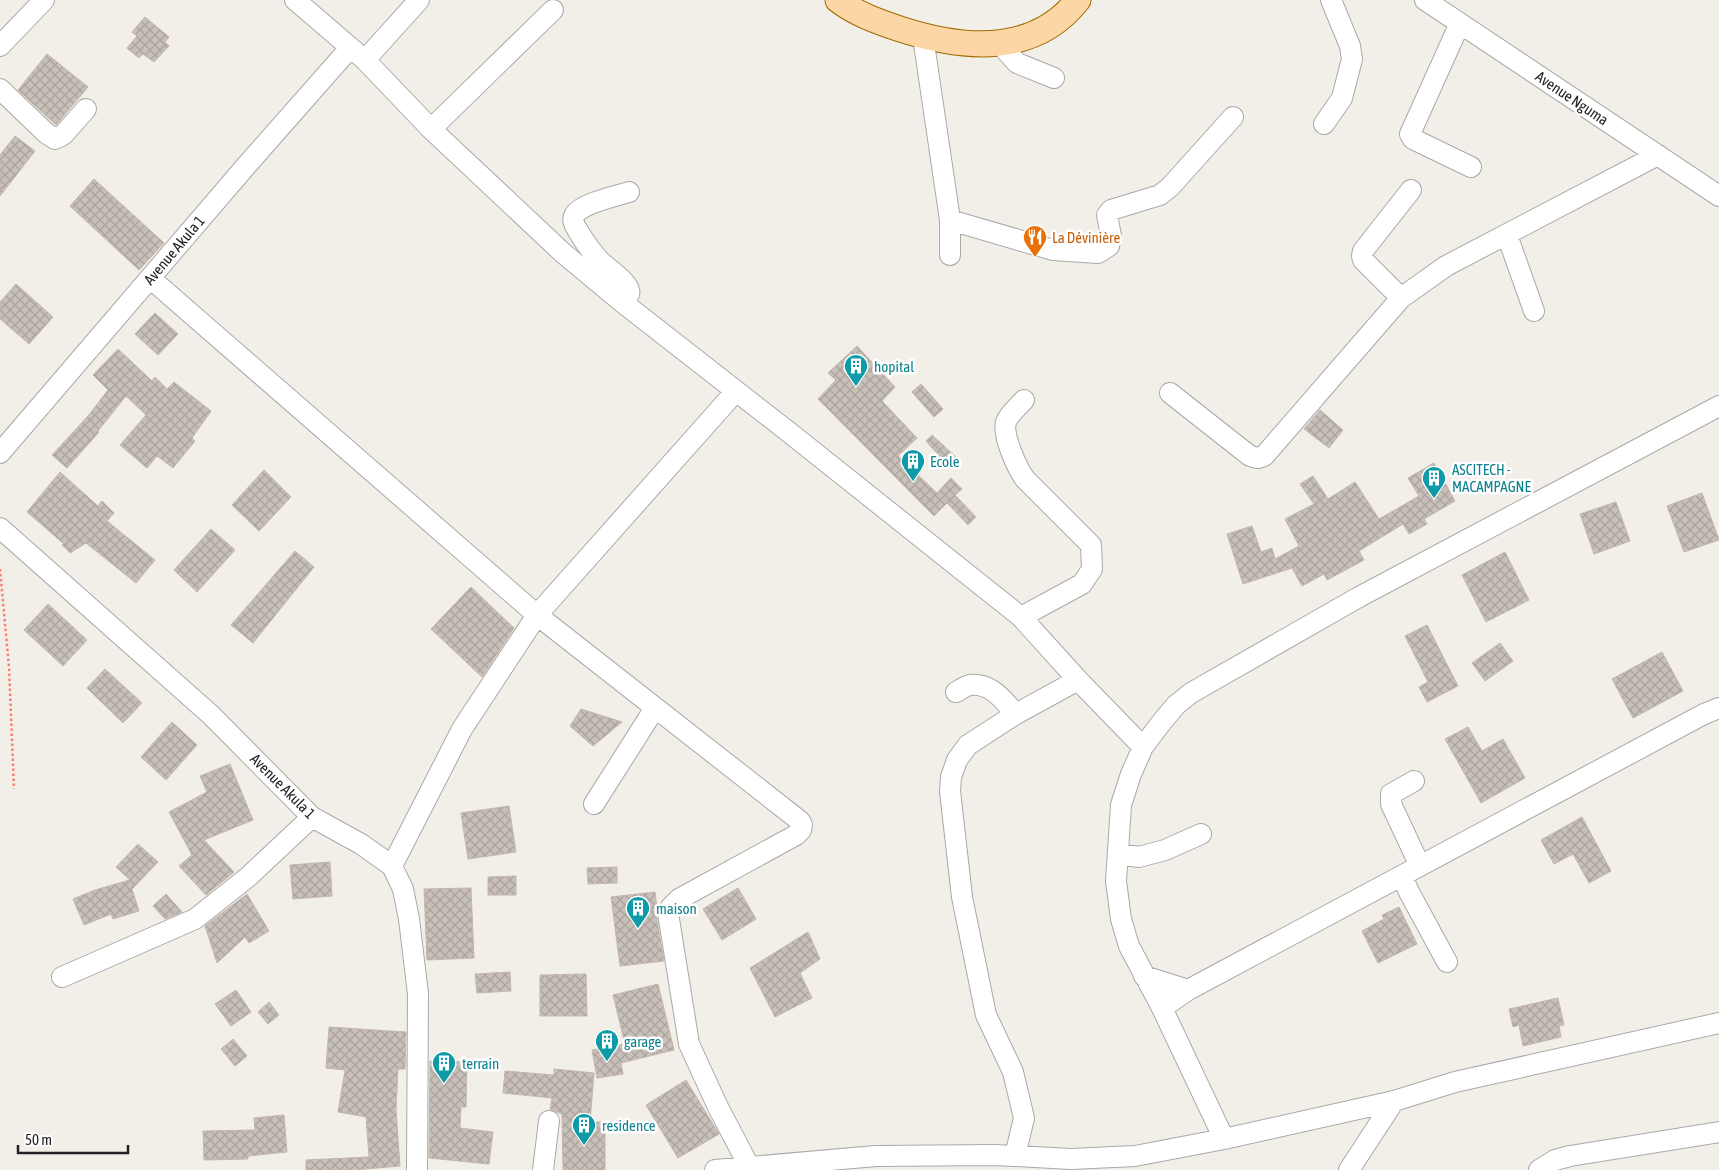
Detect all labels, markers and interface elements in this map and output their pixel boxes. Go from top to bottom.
street label: Avenue Nguma [1532,67,1612,129]
street label: Avenue Akula 1 [140,212,208,288]
restaurant icon: La Dévinière [1022,224,1048,258]
place label: La Dévinière [1052,229,1120,246]
building icon: hopital [843,353,869,387]
place label: hopital [874,358,914,375]
building icon: Ecole [900,448,926,482]
place label: Ecole [930,453,960,470]
place label: ASCITECH - MACAMPAGNE [1452,461,1531,495]
building icon: ASCITECH - MACAMPAGNE [1421,465,1447,499]
street label: Avenue Akula 1 [247,750,319,822]
building icon: maison [625,895,651,929]
place label: maison [656,900,697,917]
building icon: garage [594,1028,620,1062]
place label: garage [624,1033,661,1050]
building icon: terrain [431,1050,457,1084]
place label: terrain [462,1055,499,1072]
building icon: residence [571,1112,597,1146]
place label: residence [602,1117,656,1134]
scale bar [18,1122,128,1154]
text: 50 m [25,1131,52,1148]

